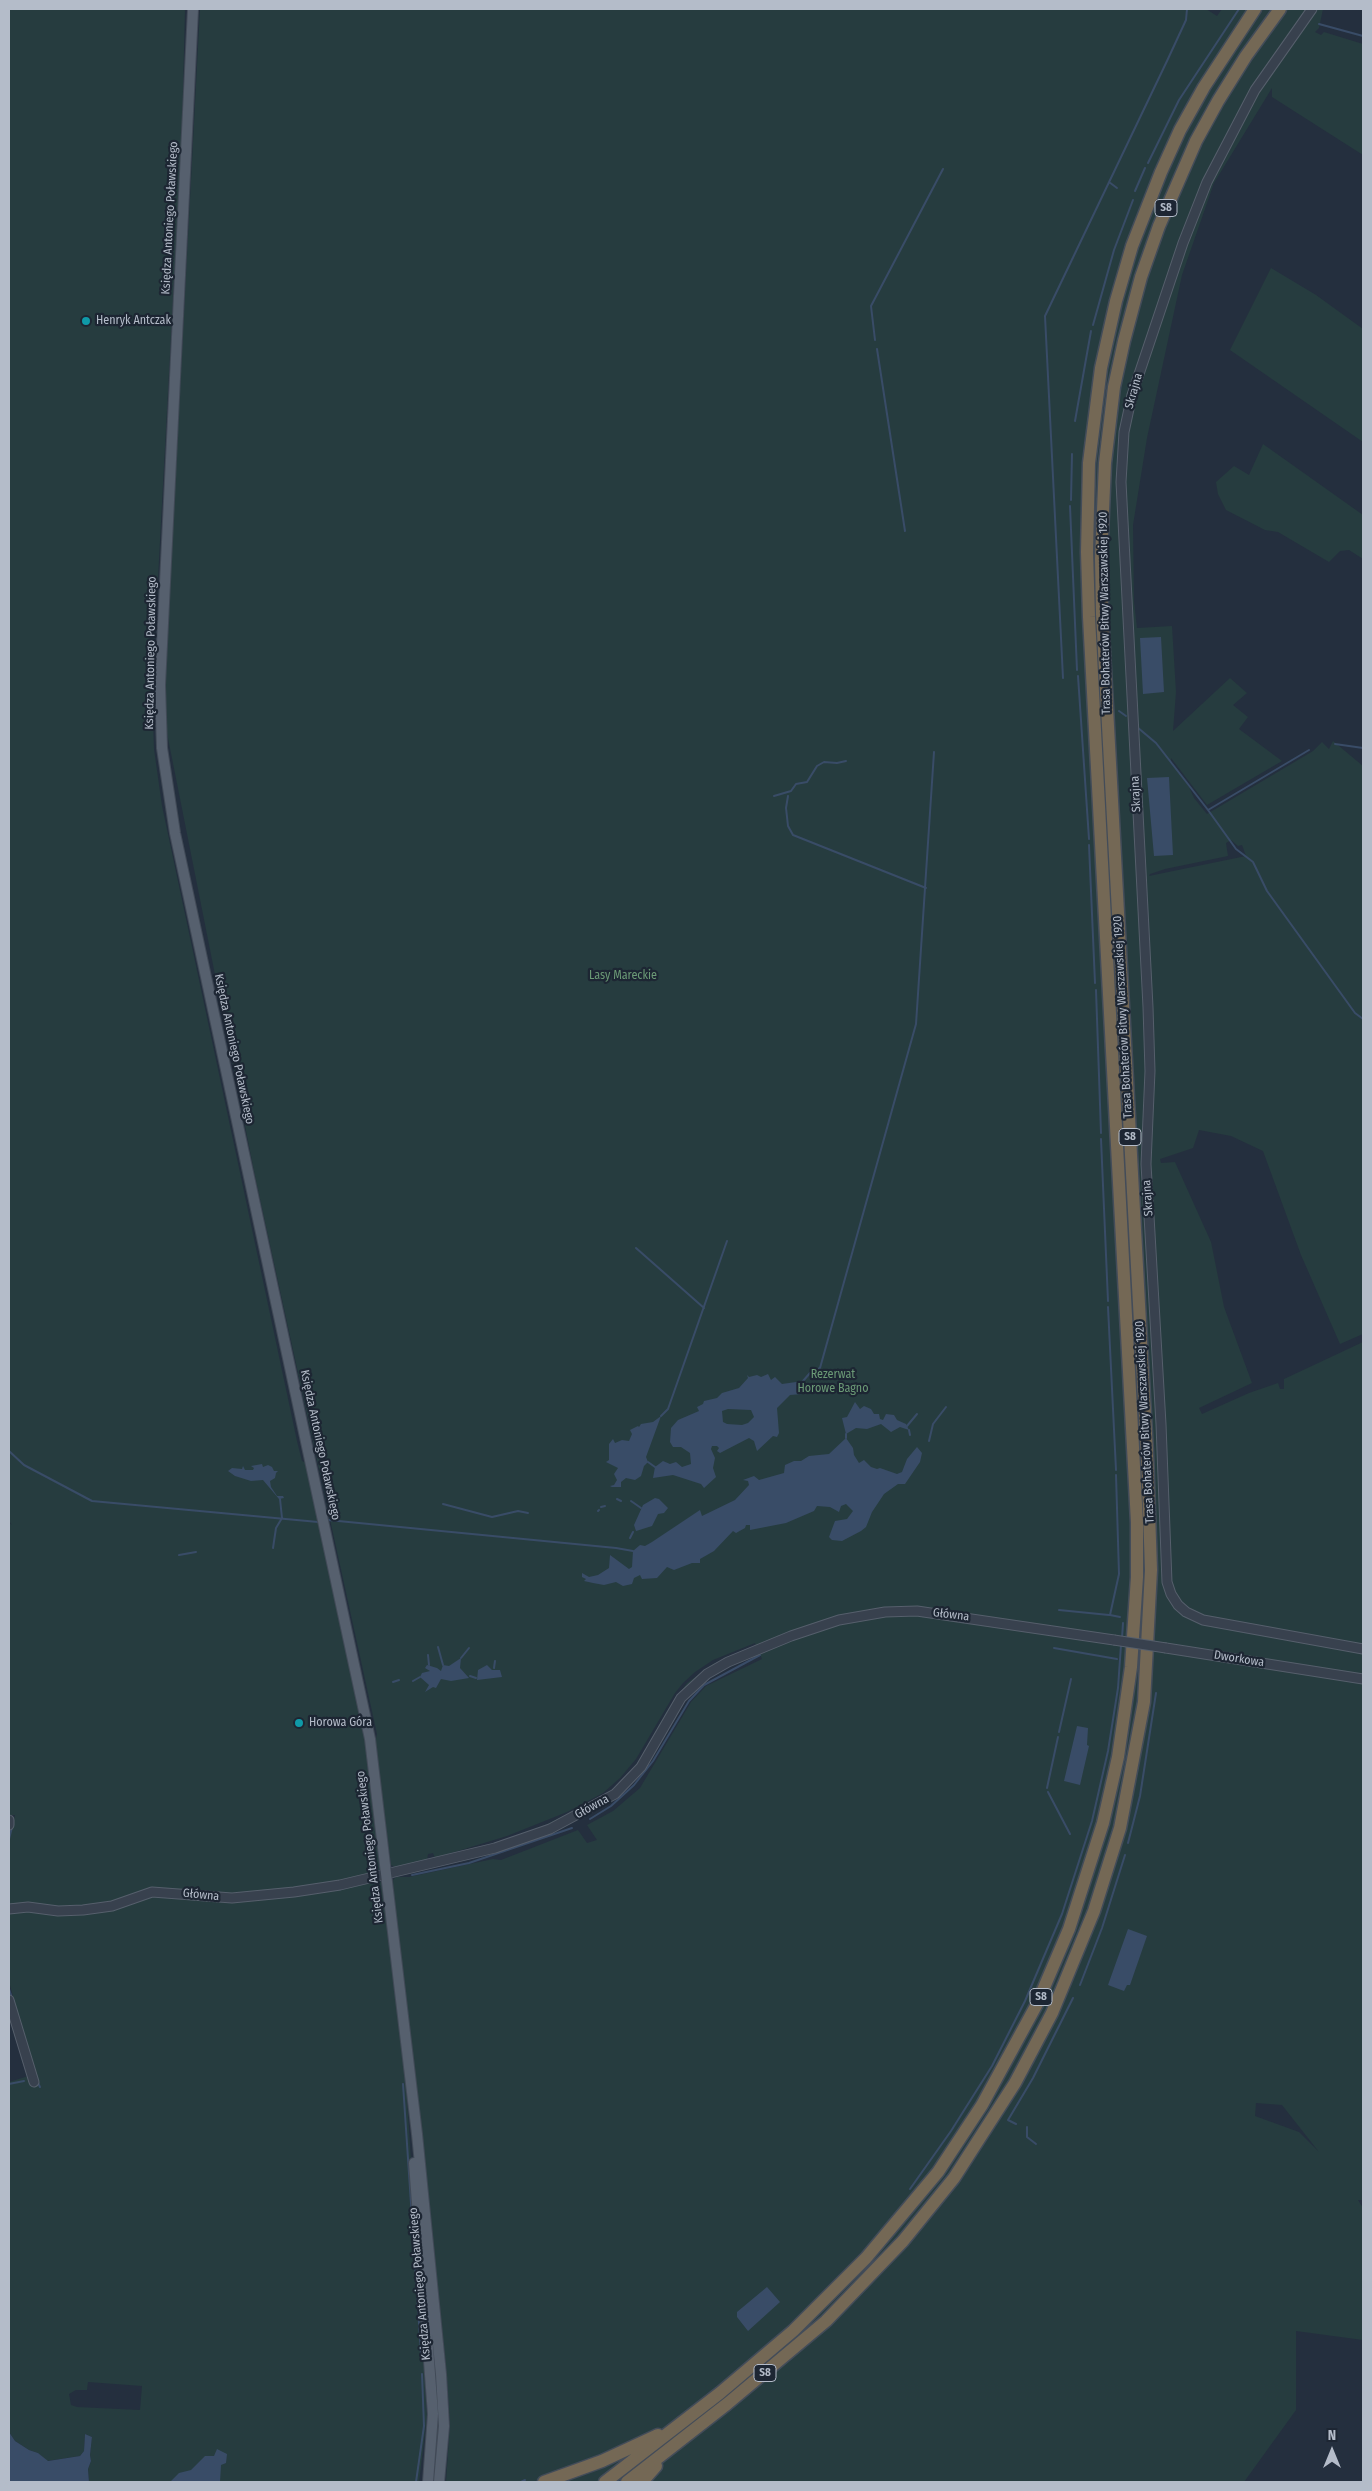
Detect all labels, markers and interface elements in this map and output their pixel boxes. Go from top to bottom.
street label: Księdza Antoniego Poławskiego [159,141,181,295]
road number: S8 [1155,200,1177,217]
place label: Henryk Antczak [96,314,171,328]
marker: Henryk Antczak [80,315,92,327]
street label: Skrajna [1122,372,1146,410]
street label: Trasa Bohaterów Bitwy Warszawskiej 1920 [1096,511,1114,715]
street label: Księdza Antoniego Poławskiego [142,576,160,730]
street label: Skrajna [1128,775,1144,813]
street label: Trasa Bohaterów Bitwy Warszawskiej 1920 [1110,915,1136,1119]
park label: Lasy Mareckie [589,969,657,983]
street label: Księdza Antoniego Poławskiego [211,972,257,1126]
road number: S8 [1119,1128,1141,1146]
street label: Skrajna [1140,1179,1156,1217]
street label: Trasa Bohaterów Bitwy Warszawskiej 1920 [1132,1320,1158,1524]
street label: Księdza Antoniego Poławskiego [297,1368,343,1522]
park label: Rezerwat Horowe Bagno [798,1368,868,1396]
street label: Główna [932,1606,970,1624]
street label: Dworkowa [1213,1648,1265,1670]
place label: Horowa Góra [309,1716,372,1730]
marker: Horowa Góra [293,1717,305,1729]
street label: Księdza Antoniego Poławskiego [354,1770,386,1924]
street label: Główna [572,1792,612,1822]
street label: Główna [182,1886,220,1904]
road number: S8 [1030,1988,1052,2005]
street label: Księdza Antoniego Poławskiego [406,2207,434,2361]
road number: S8 [754,2364,776,2382]
north arrow [1307,2426,1357,2476]
text: N [1328,2427,1336,2444]

